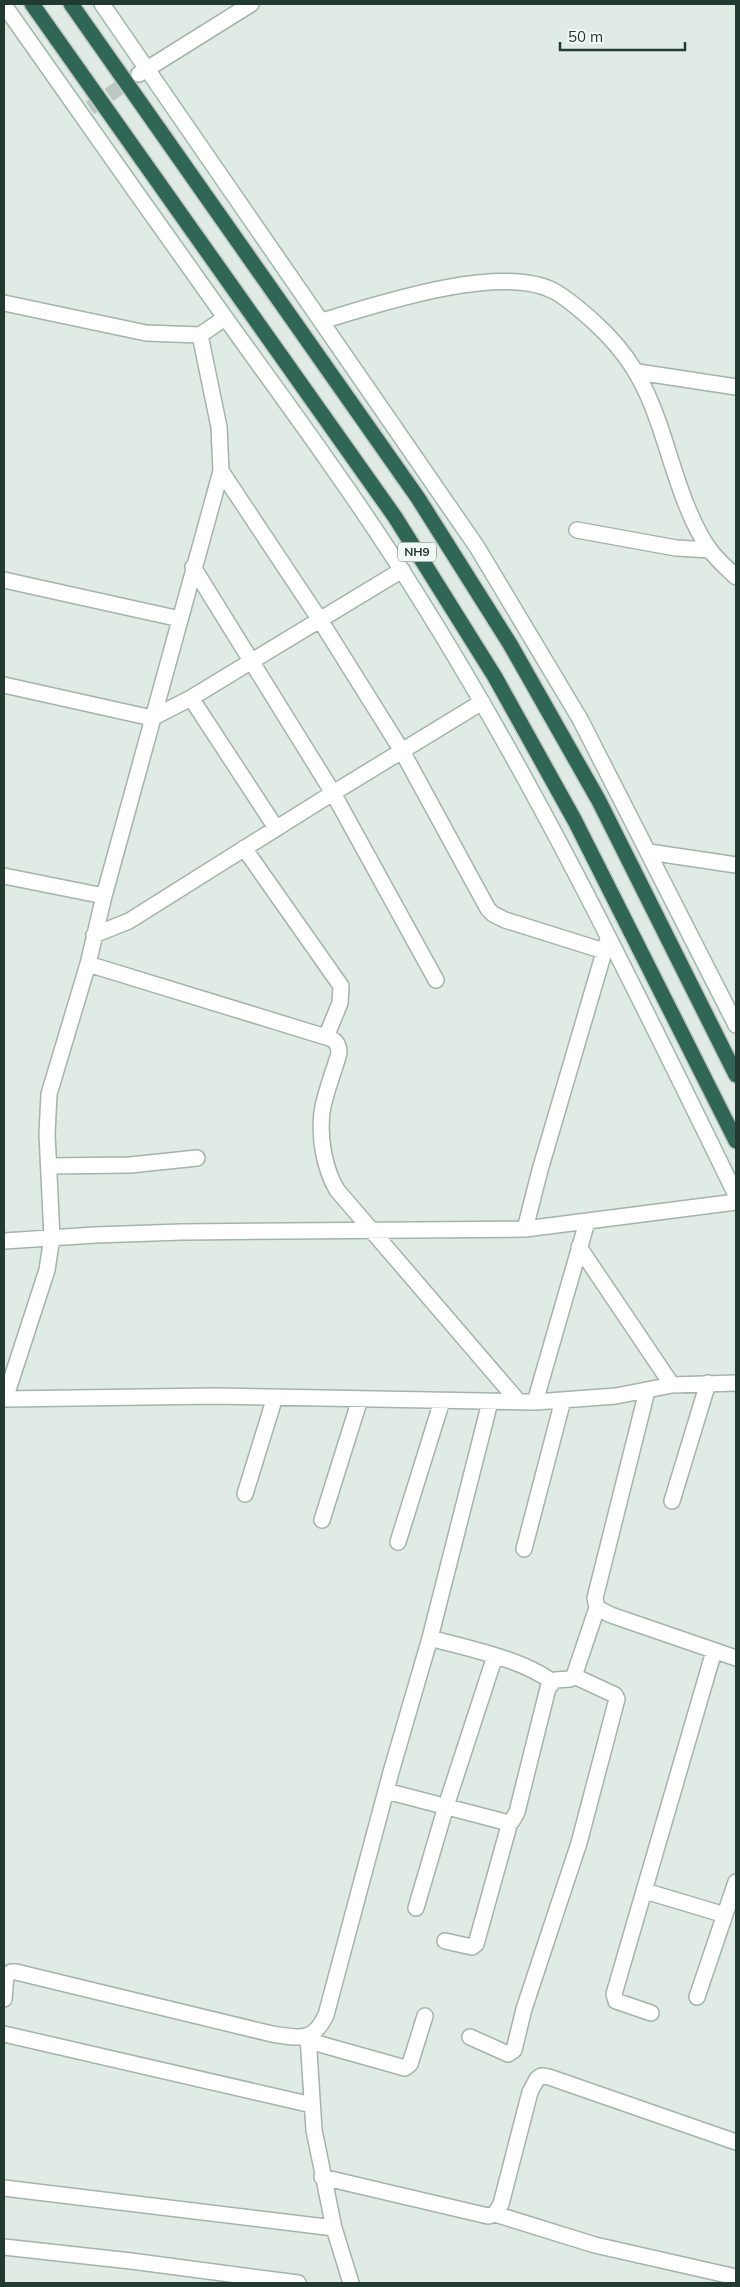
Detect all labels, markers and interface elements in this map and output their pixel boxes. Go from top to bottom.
scale bar [560,20,685,52]
text: 50 m [568,27,603,46]
road number: NH9 [398,542,436,562]

